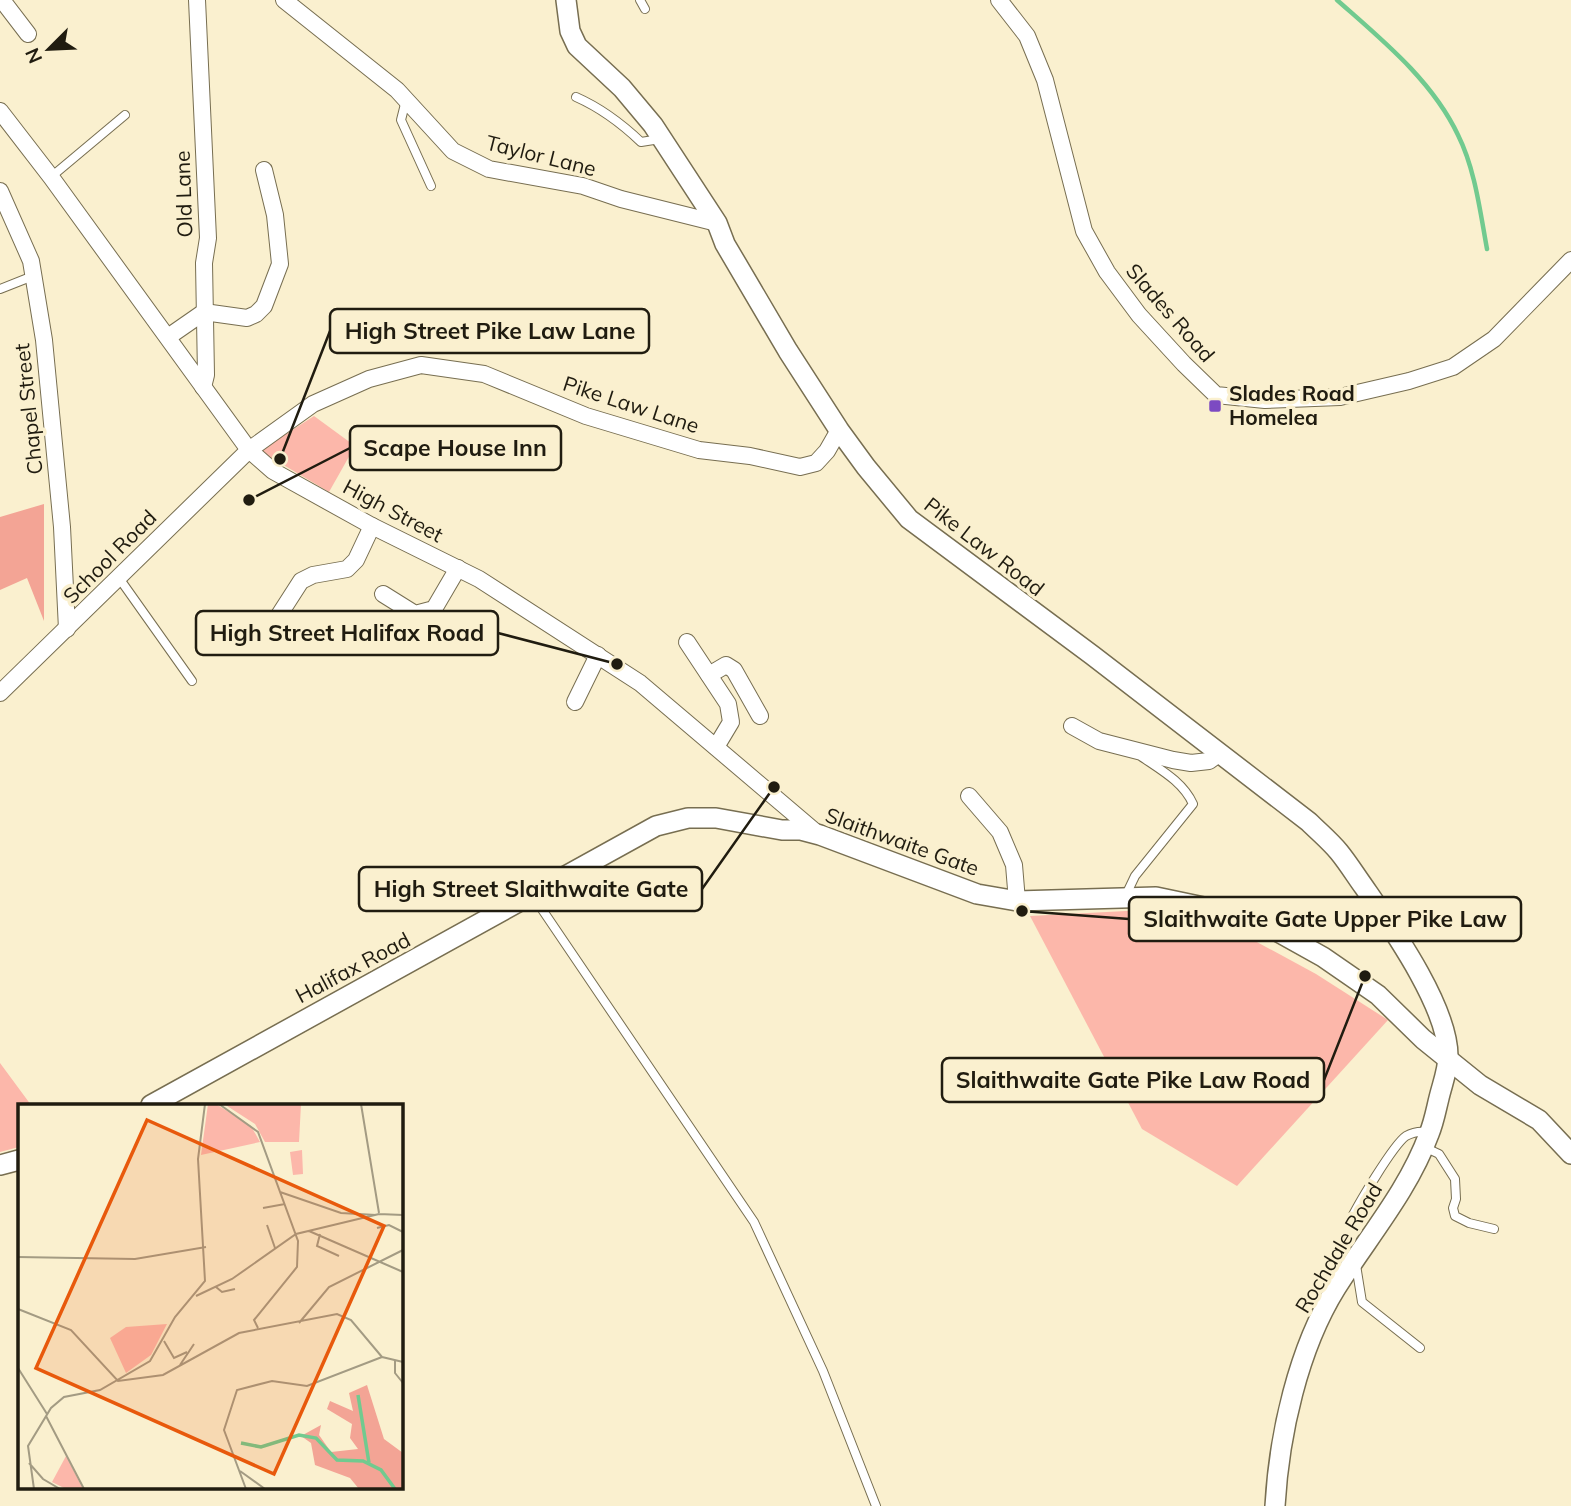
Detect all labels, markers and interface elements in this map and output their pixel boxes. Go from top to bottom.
north arrow [14,14,84,84]
text: N [20,44,47,67]
street label: Taylor Lane [483,129,599,181]
street label: Old Lane [168,150,198,238]
street label: Slades Road [1121,258,1221,367]
callout: High Street Pike Law Lane [330,309,649,353]
text: High Street Pike Law Lane [345,316,635,345]
street label: Chapel Street [8,342,48,476]
street label: Pike Law Lane [560,370,703,438]
place label: Slades Road Homelea [1229,380,1355,430]
marker: Slades Road Homelea [1207,398,1223,414]
callout: Scape House Inn [350,426,561,470]
text: Scape House Inn [363,433,547,462]
street label: High Street [339,473,448,547]
street label: Pike Law Road [919,491,1050,601]
street label: School Road [57,504,162,609]
callout: High Street Halifax Road [196,611,498,655]
text: High Street Halifax Road [210,618,484,647]
street label: Slaithwaite Gate [822,801,983,881]
callout: High Street Slaithwaite Gate [359,867,702,911]
text: High Street Slaithwaite Gate [374,874,688,903]
callout: Slaithwaite Gate Upper Pike Law [1129,897,1521,941]
text: Slaithwaite Gate Upper Pike Law [1143,904,1508,933]
street label: Halifax Road [291,926,414,1008]
callout: Slaithwaite Gate Pike Law Road [942,1058,1324,1102]
text: Slaithwaite Gate Pike Law Road [956,1065,1310,1094]
inset map [18,1104,402,1488]
street label: Rochdale Road [1289,1178,1387,1317]

